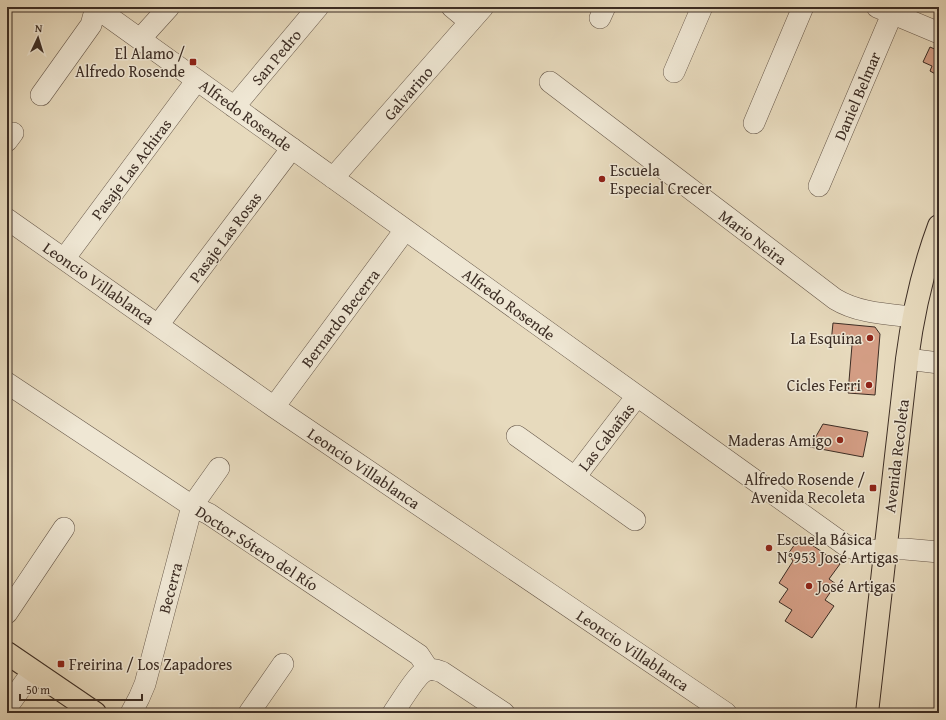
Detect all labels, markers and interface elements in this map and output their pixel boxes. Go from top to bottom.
north arrow [18,18,58,58]
text: N [34,20,44,36]
street label: San Pedro [245,24,307,90]
place label: El Alamo / Alfredo Rosende [75,41,185,83]
street label: Daniel Belmar [827,47,887,144]
marker: El Alamo / Alfredo Rosende [188,57,198,67]
street label: Galvarino [378,61,438,125]
street label: Alfredo Rosende [195,73,297,157]
street label: Pasaje Las Achiras [85,113,177,225]
place label: Escuela Especial Crecer [610,158,712,200]
marker: Escuela Especial Crecer [597,174,607,184]
street label: Pasaje Las Rosas [183,187,267,287]
street label: Mario Neira [714,203,792,271]
street label: Leoncio Villablanca [38,236,160,331]
street label: Alfredo Rosende [458,262,560,346]
street label: Bernardo Becerra [295,263,385,372]
place label: La Esquina [791,326,862,350]
marker: La Esquina [865,333,875,343]
place label: Cicles Ferri [787,373,862,397]
marker: Cicles Ferri [864,380,874,390]
street label: Avenida Recoleta [877,397,915,514]
street label: Las Cabañas [572,398,640,476]
street label: Leoncio Villablanca [303,421,425,515]
place label: Maderas Amigo [728,428,832,452]
marker: Maderas Amigo [835,435,845,445]
place label: Alfredo Rosende / Avenida Recoleta [744,467,865,509]
marker: Alfredo Rosende / Avenida Recoleta [868,483,878,493]
street label: Doctor Sótero del Río [191,499,323,597]
place label: Escuela Básica N°953 José Artigas [777,527,899,569]
marker: Escuela Básica N°953 José Artigas [764,543,774,553]
street label: Becerra [152,559,188,616]
place label: José Artigas [815,574,896,598]
marker: José Artigas [804,581,814,591]
street label: Leoncio Villablanca [572,603,694,697]
place label: Freirina / Los Zapadores [69,652,232,676]
marker: Freirina / Los Zapadores [56,659,66,669]
scale bar [20,676,142,702]
text: 50 m [26,681,50,698]

